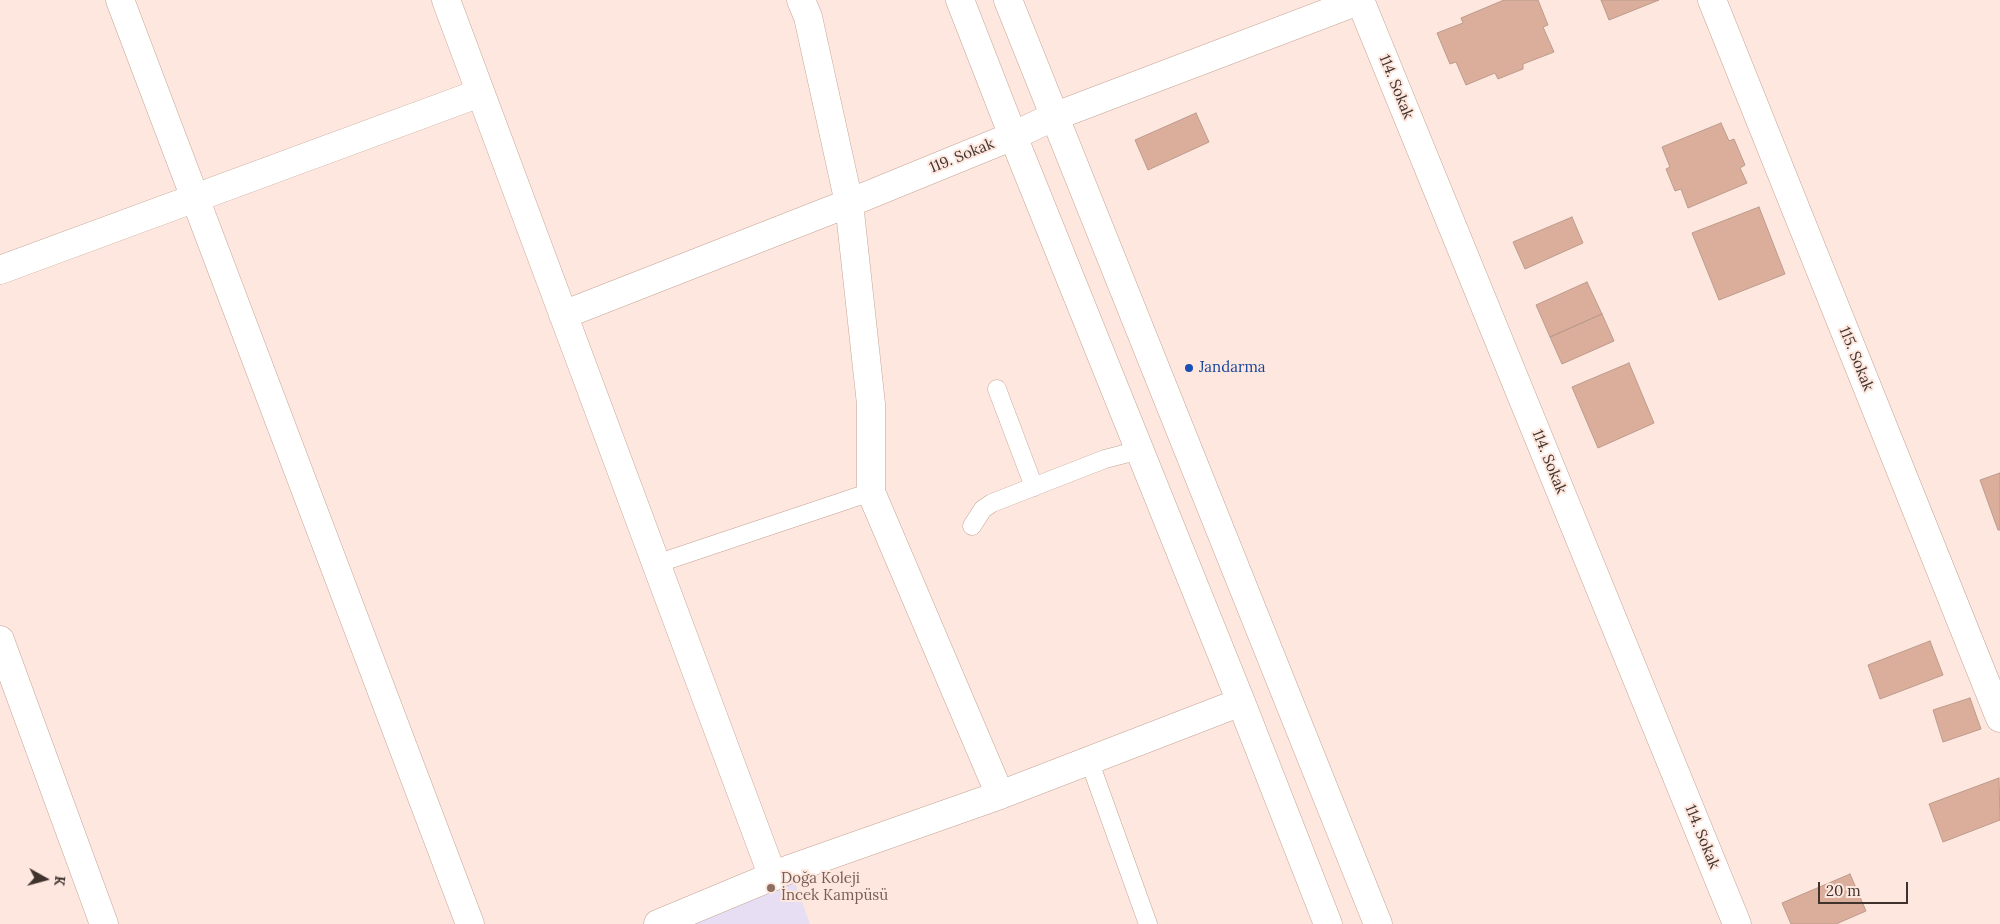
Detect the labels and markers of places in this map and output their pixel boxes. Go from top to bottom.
place label: Jandarma [1199,359,1266,377]
marker: Jandarma [1183,362,1195,374]
place label: Doğa Koleji İncek Kampüsü [781,870,888,905]
marker: Doğa Koleji İncek Kampüsü [765,882,777,894]

